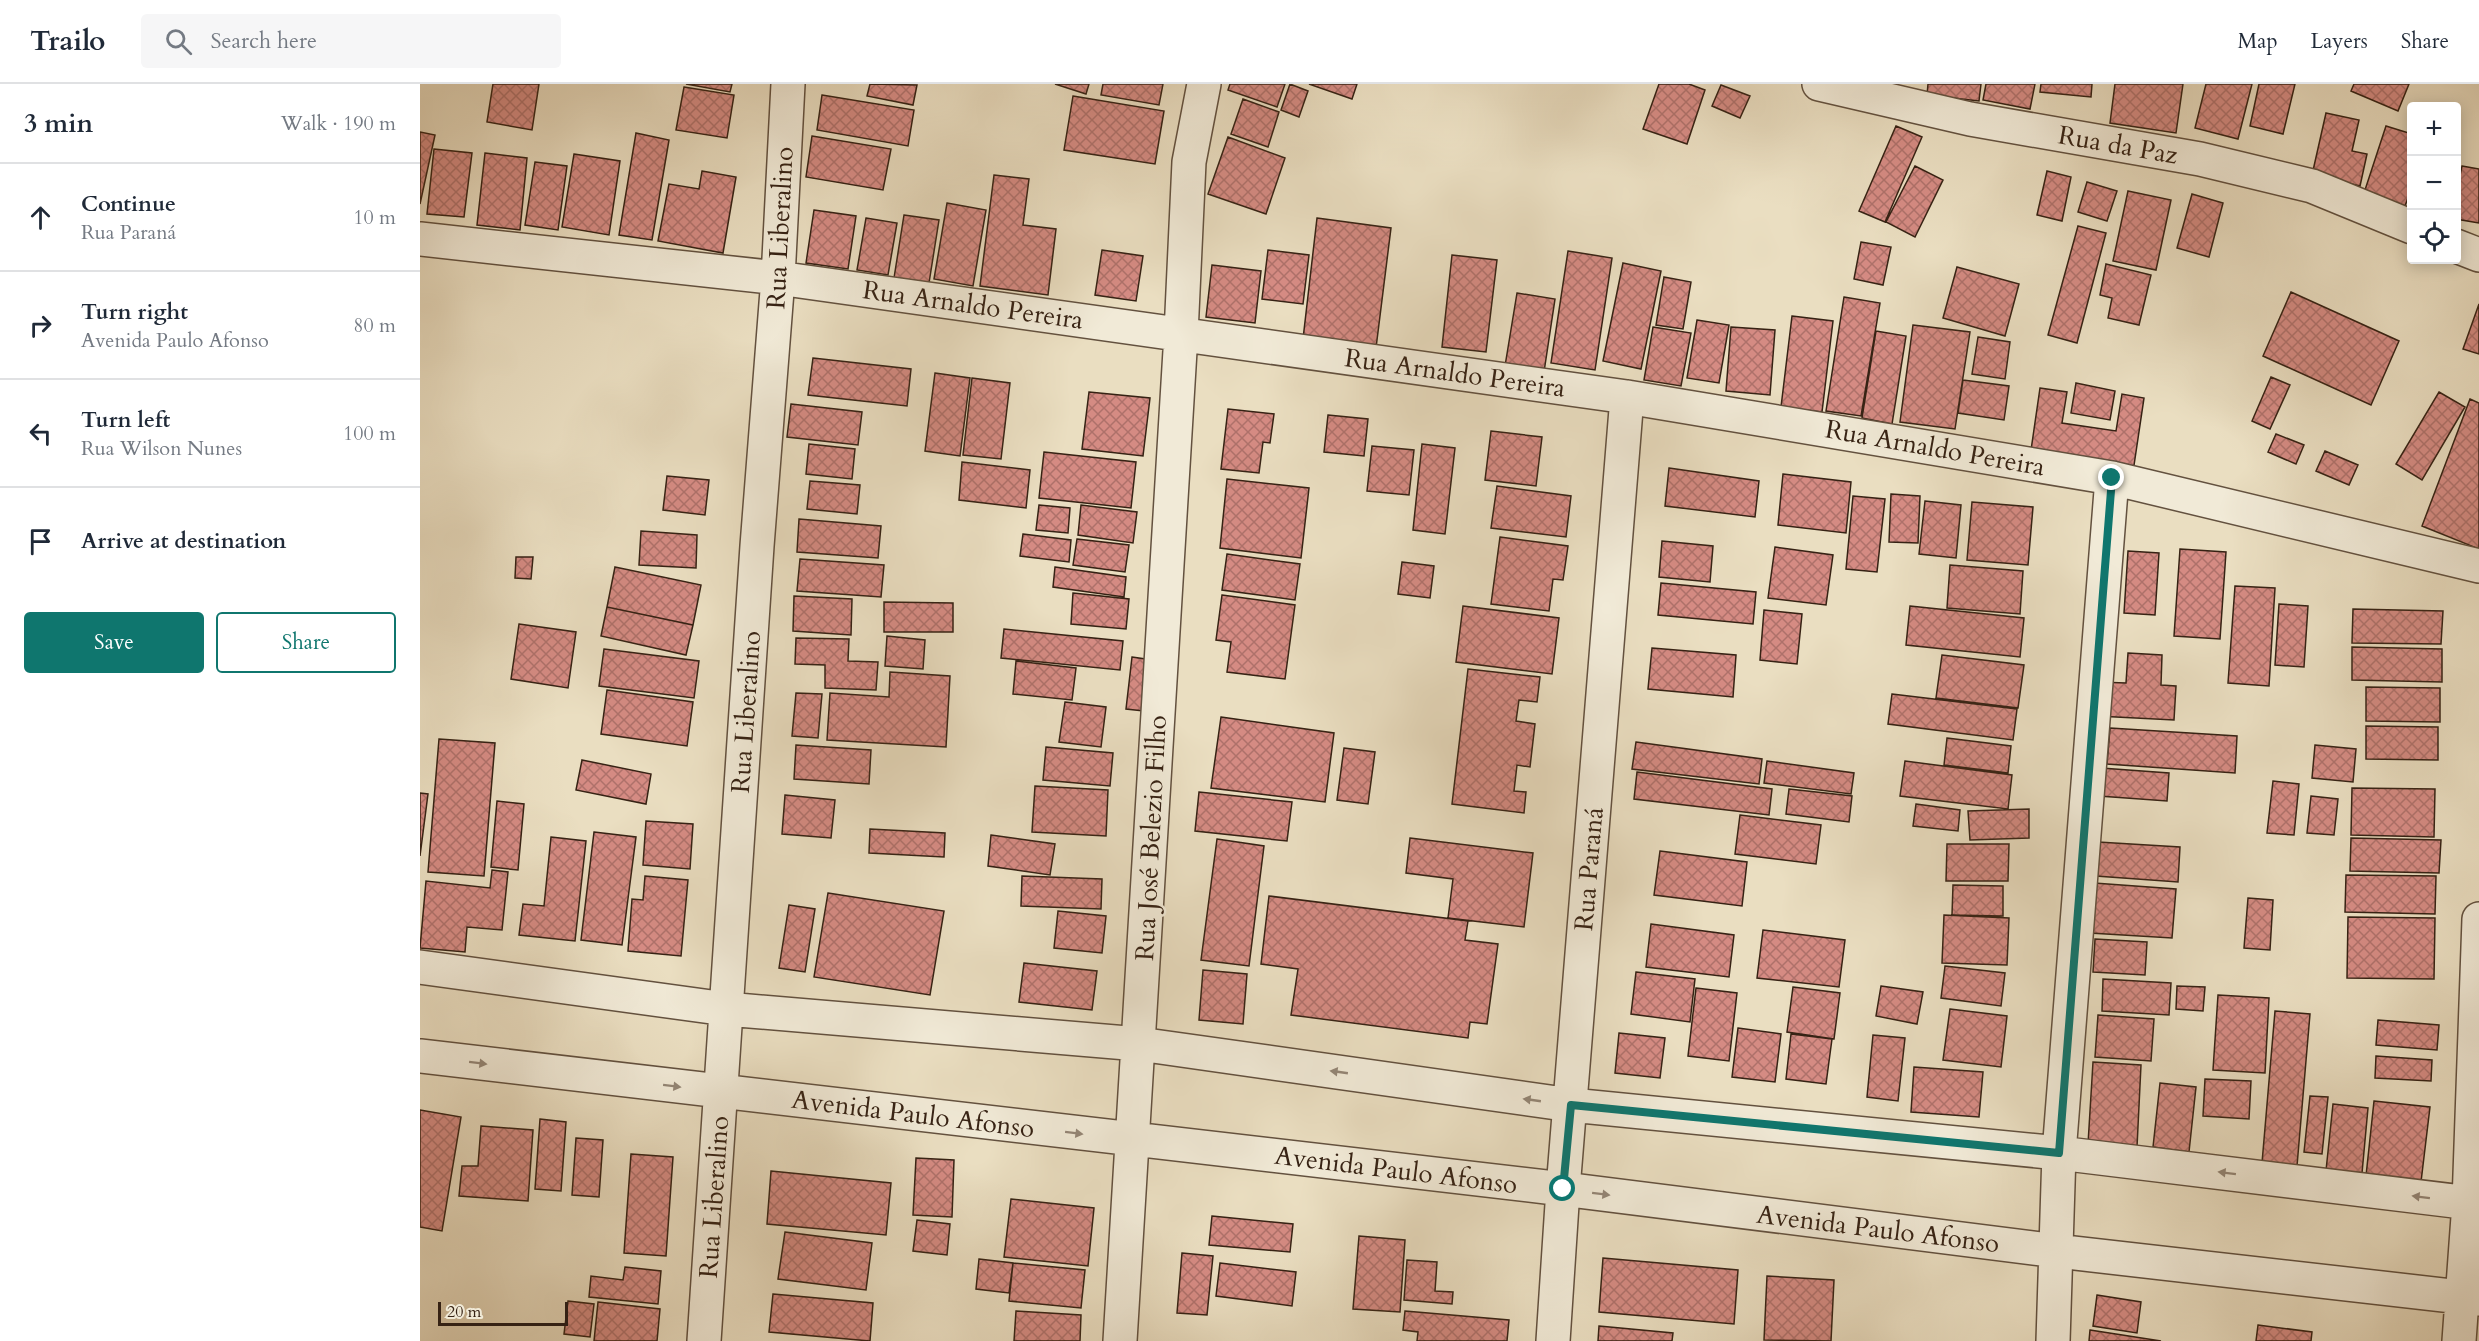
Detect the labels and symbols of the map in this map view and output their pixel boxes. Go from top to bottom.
street label: Rua da Paz [2055,117,2181,173]
street label: Rua Liberalino [758,146,802,310]
street label: Rua Arnaldo Pereira [860,272,1086,338]
street label: Rua Arnaldo Pereira [1342,340,1568,406]
street label: Rua Arnaldo Pereira [1822,411,2048,485]
route end [2098,464,2124,490]
street label: Rua Liberalino [723,630,769,794]
street label: Rua José Belezio Filho [1127,714,1175,962]
street label: Rua Paraná [1566,806,1612,932]
one-way arrow [469,1058,488,1068]
one-way arrow [1330,1068,1349,1077]
one-way arrow [662,1081,681,1091]
street label: Avenida Paulo Afonso [790,1082,1036,1146]
one-way arrow [1523,1095,1542,1104]
street label: Rua Liberalino [691,1115,737,1279]
one-way arrow [1065,1128,1084,1138]
street label: Avenida Paulo Afonso [1273,1138,1519,1202]
one-way arrow [2218,1169,2237,1178]
route start [1549,1175,1575,1201]
one-way arrow [1592,1189,1611,1198]
one-way arrow [2411,1192,2430,1202]
street label: Avenida Paulo Afonso [1755,1197,2001,1261]
scale bar [438,1299,568,1326]

